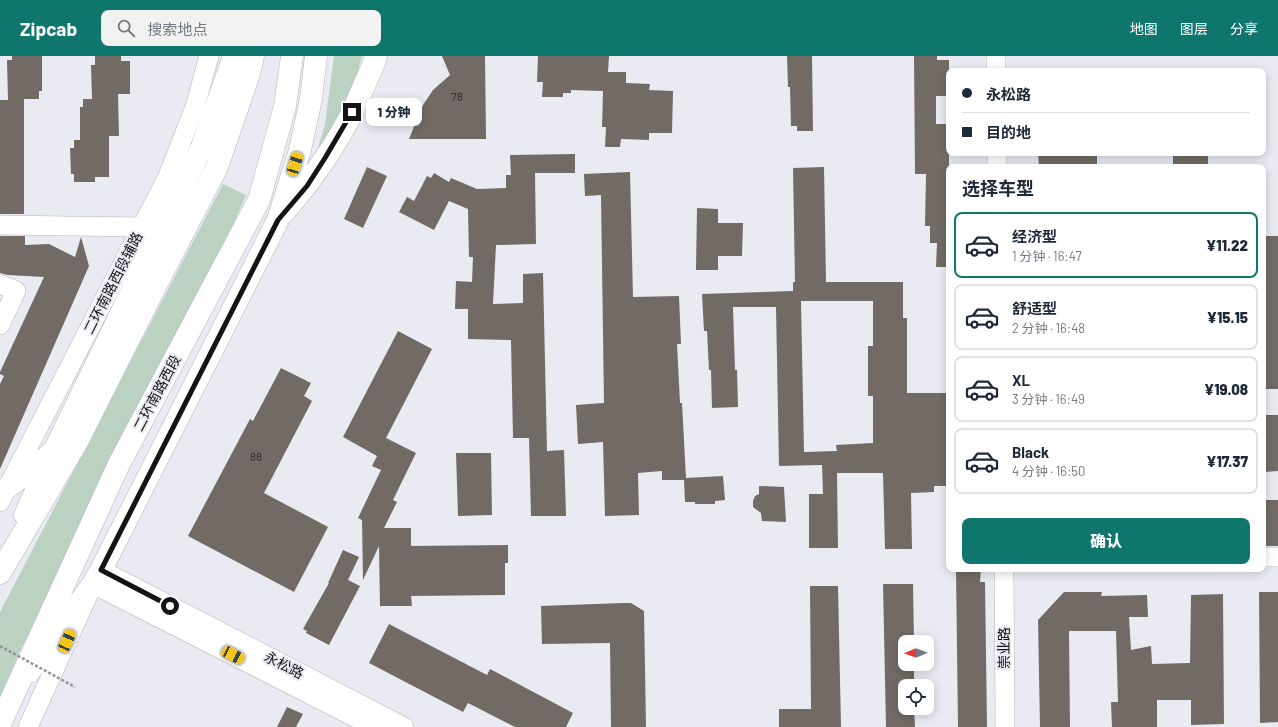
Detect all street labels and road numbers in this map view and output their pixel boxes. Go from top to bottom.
street label: 二环南路西段辅路 [80,229,146,337]
street label: 二环南路西段 [129,352,184,434]
street label: 崇业路 [995,627,1012,669]
street label: 永松路 [262,647,307,682]

